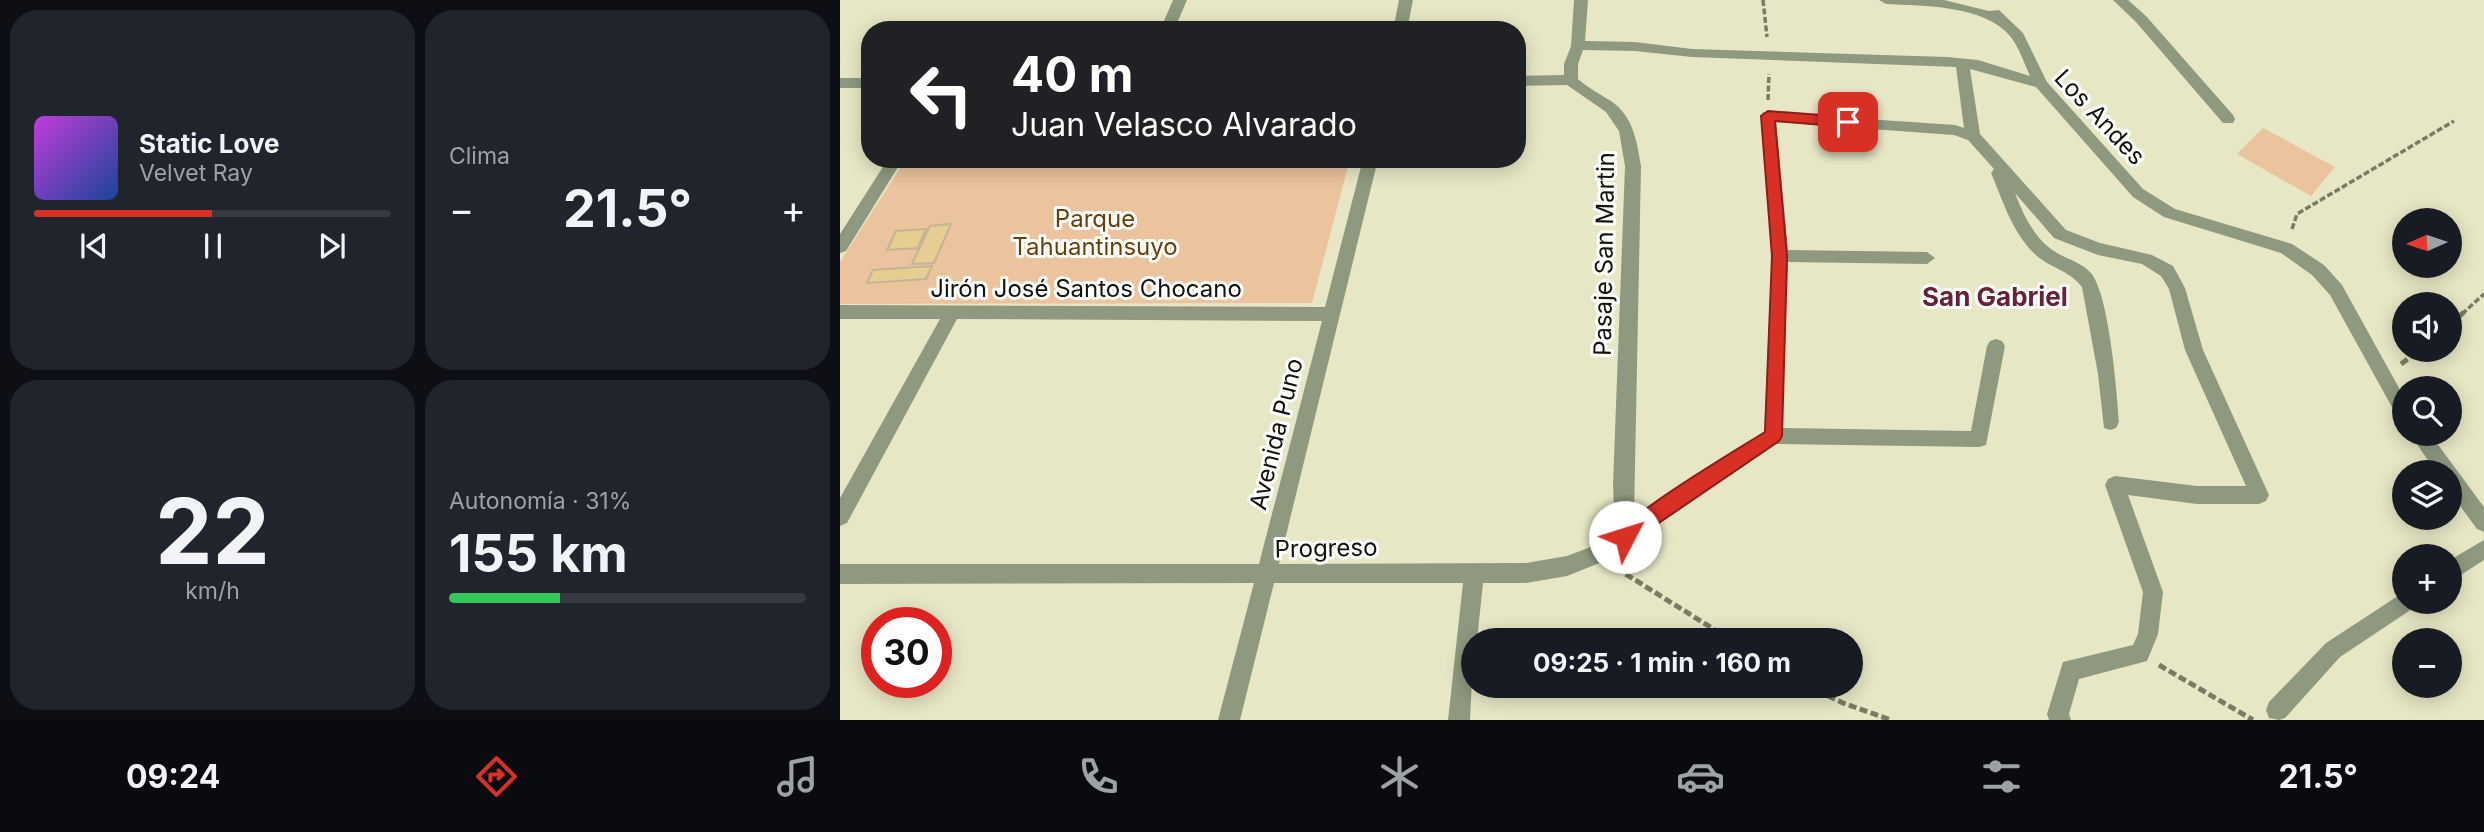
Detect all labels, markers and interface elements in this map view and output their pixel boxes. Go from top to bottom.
text: 40 m [1011,45,1134,104]
icon: left [896,49,987,140]
street label: Los Andes [2049,63,2151,171]
pin [1818,92,1878,152]
icon: arrive [1829,103,1867,141]
text: Juan Velasco Alvarado [1011,105,1357,144]
text: Static Love [139,128,280,159]
text: Clima [449,142,510,170]
street label: Pasaje San Martin [1588,152,1620,356]
text: Velvet Ray [139,159,253,187]
text: 21.5° [563,177,692,240]
text: − [449,186,474,232]
text: + [781,186,806,232]
park label: Parque Tahuantinsuyo [1012,204,1178,261]
north arrow [2392,208,2462,278]
map controls [2392,208,2462,698]
icon: previous [75,227,113,265]
icon: pause [194,227,232,265]
icon: next [313,227,351,265]
street label: Jirón José Santos Chocano [930,274,1242,303]
district label: San Gabriel [1922,281,2068,312]
button: sound [2392,292,2462,362]
street label: Avenida Puno [1243,355,1309,513]
button: search [2392,376,2462,446]
button: layers [2392,460,2462,530]
text: 22 [155,476,270,586]
text: Autonomía · 31% [449,487,631,515]
position arrow [1588,500,1662,574]
text: 155 km [449,522,628,585]
street label: Progreso [1274,533,1378,563]
button: + [2392,544,2462,614]
text: km/h [185,577,240,605]
speed limit sign: 30 [861,607,952,698]
button: − [2392,628,2462,698]
text: 09:25 · 1 min · 160 m [1533,647,1791,678]
icon: directions [472,752,521,801]
icon: music [773,752,822,801]
icon: phone [1074,752,1123,801]
icon: climate [1375,752,1424,801]
icon: car [1676,752,1725,801]
icon: filters [1977,752,2026,801]
text: 09:24 [126,757,220,796]
text: 21.5° [2278,757,2358,796]

